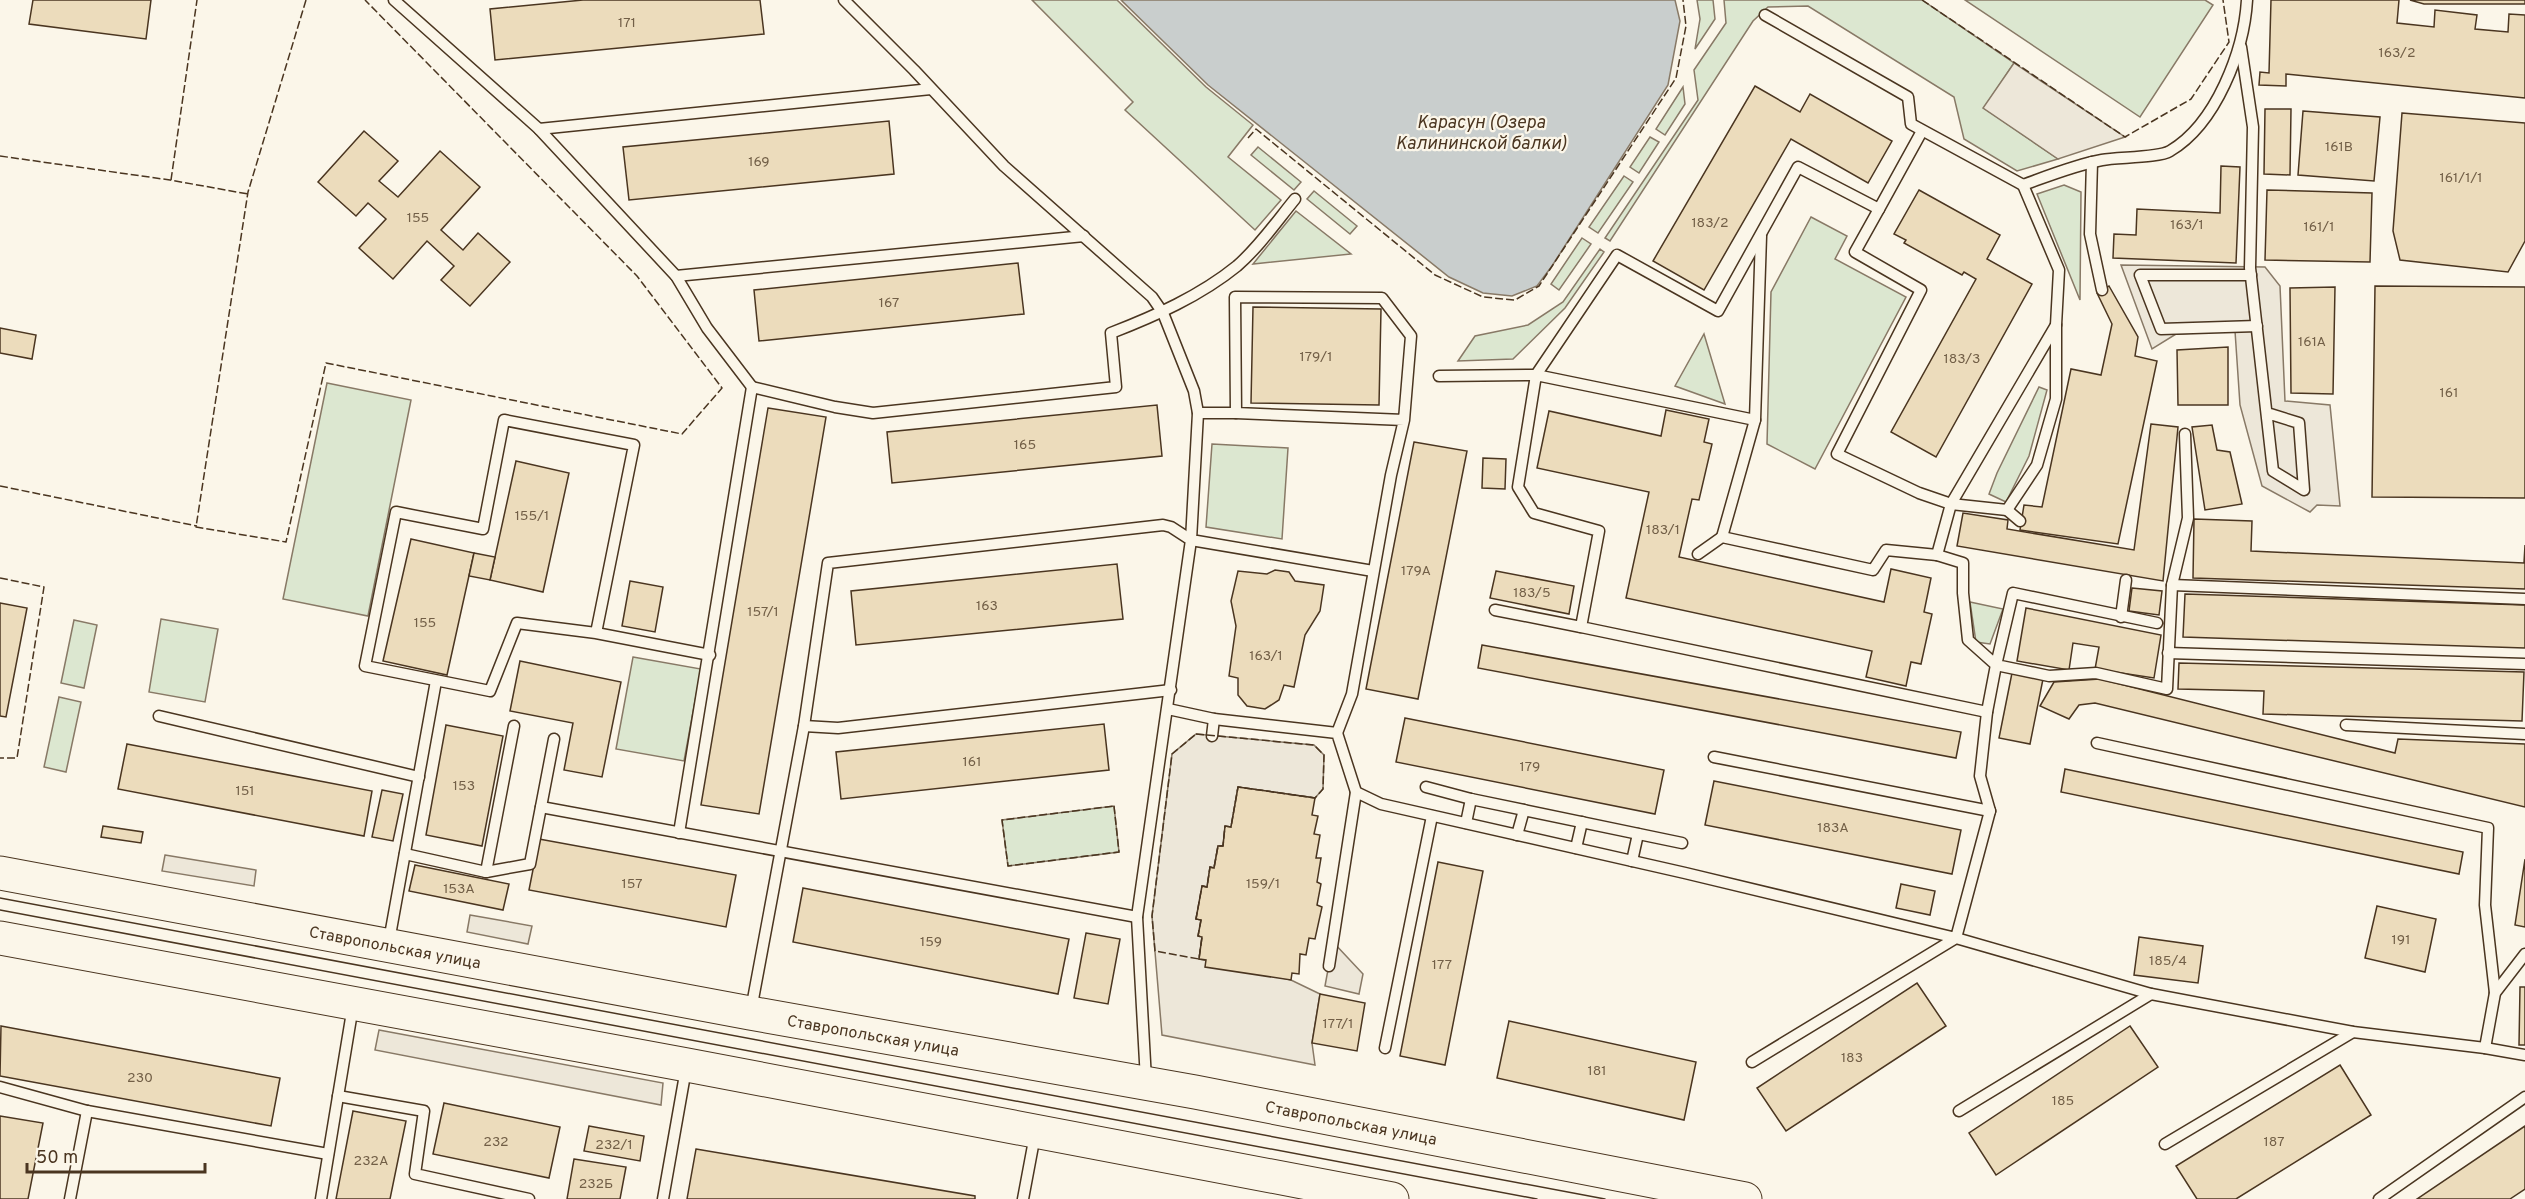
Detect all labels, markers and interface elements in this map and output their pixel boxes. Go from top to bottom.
house number: 171 [618,15,636,32]
house number: 163/2 [2378,45,2416,62]
water label: Карасун (Озера Калининской балки) [1395,112,1567,156]
house number: 161В [2325,139,2353,156]
house number: 169 [748,154,770,171]
house number: 161/1/1 [2440,170,2482,187]
house number: 155 [407,210,429,227]
house number: 183/2 [1691,215,1729,232]
house number: 163/1 [2170,217,2204,234]
house number: 161/1 [2304,219,2334,236]
house number: 167 [879,295,899,312]
house number: 161А [2298,334,2326,351]
house number: 179/1 [1300,349,1332,366]
house number: 183/3 [1943,351,1981,368]
house number: 161 [2440,385,2458,402]
house number: 165 [1014,437,1036,454]
house number: 155/1 [515,508,549,525]
house number: 183/1 [1646,522,1680,539]
house number: 179А [1401,563,1431,580]
house number: 183/5 [1513,585,1551,602]
house number: 163 [976,598,998,615]
house number: 157/1 [747,604,779,621]
house number: 155 [414,615,436,632]
house number: 163/1 [1249,648,1283,665]
house number: 161 [963,754,981,771]
house number: 179 [1520,759,1540,776]
house number: 153 [453,778,475,795]
house number: 151 [235,783,255,800]
house number: 183А [1817,820,1849,837]
house number: 157 [621,876,643,893]
house number: 159/1 [1246,876,1280,893]
house number: 153А [443,881,475,898]
street label: Ставропольская улица [307,923,482,975]
house number: 191 [2392,932,2410,949]
house number: 159 [920,934,942,951]
house number: 185/4 [2149,953,2187,970]
house number: 177 [1432,957,1452,974]
street label: Ставропольская улица [785,1012,960,1062]
house number: 177/1 [1323,1016,1353,1033]
house number: 183 [1841,1050,1863,1067]
house number: 181 [1588,1063,1606,1080]
house number: 230 [127,1070,153,1087]
house number: 185 [2052,1093,2074,1110]
street label: Ставропольская улица [1263,1098,1438,1151]
house number: 232 [483,1134,509,1151]
house number: 187 [2264,1134,2284,1151]
scale bar [27,1136,206,1174]
house number: 232/1 [595,1137,633,1154]
text: 50 m [36,1147,78,1170]
house number: 232А [354,1153,388,1170]
house number: 232Б [579,1176,613,1193]

